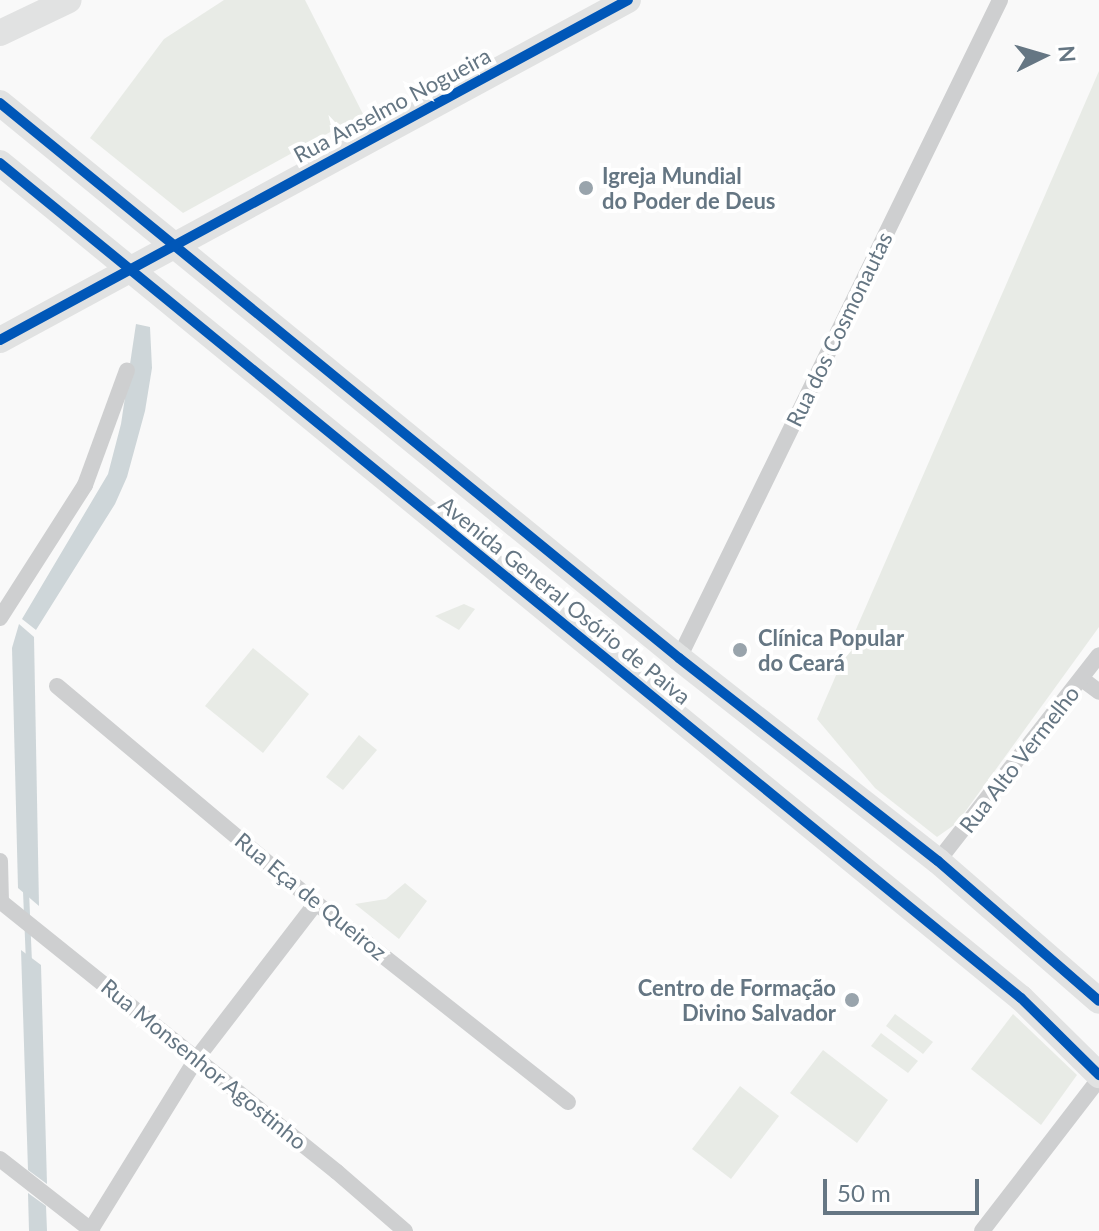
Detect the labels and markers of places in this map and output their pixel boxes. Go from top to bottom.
place label: Igreja Mundial do Poder de Deus [602,162,776,214]
marker: Igreja Mundial do Poder de Deus [577,179,595,197]
place label: Clínica Popular do Ceará [758,624,904,676]
marker: Clínica Popular do Ceará [729,639,751,661]
place label: Centro de Formação Divino Salvador [638,974,836,1026]
marker: Centro de Formação Divino Salvador [843,991,861,1009]

